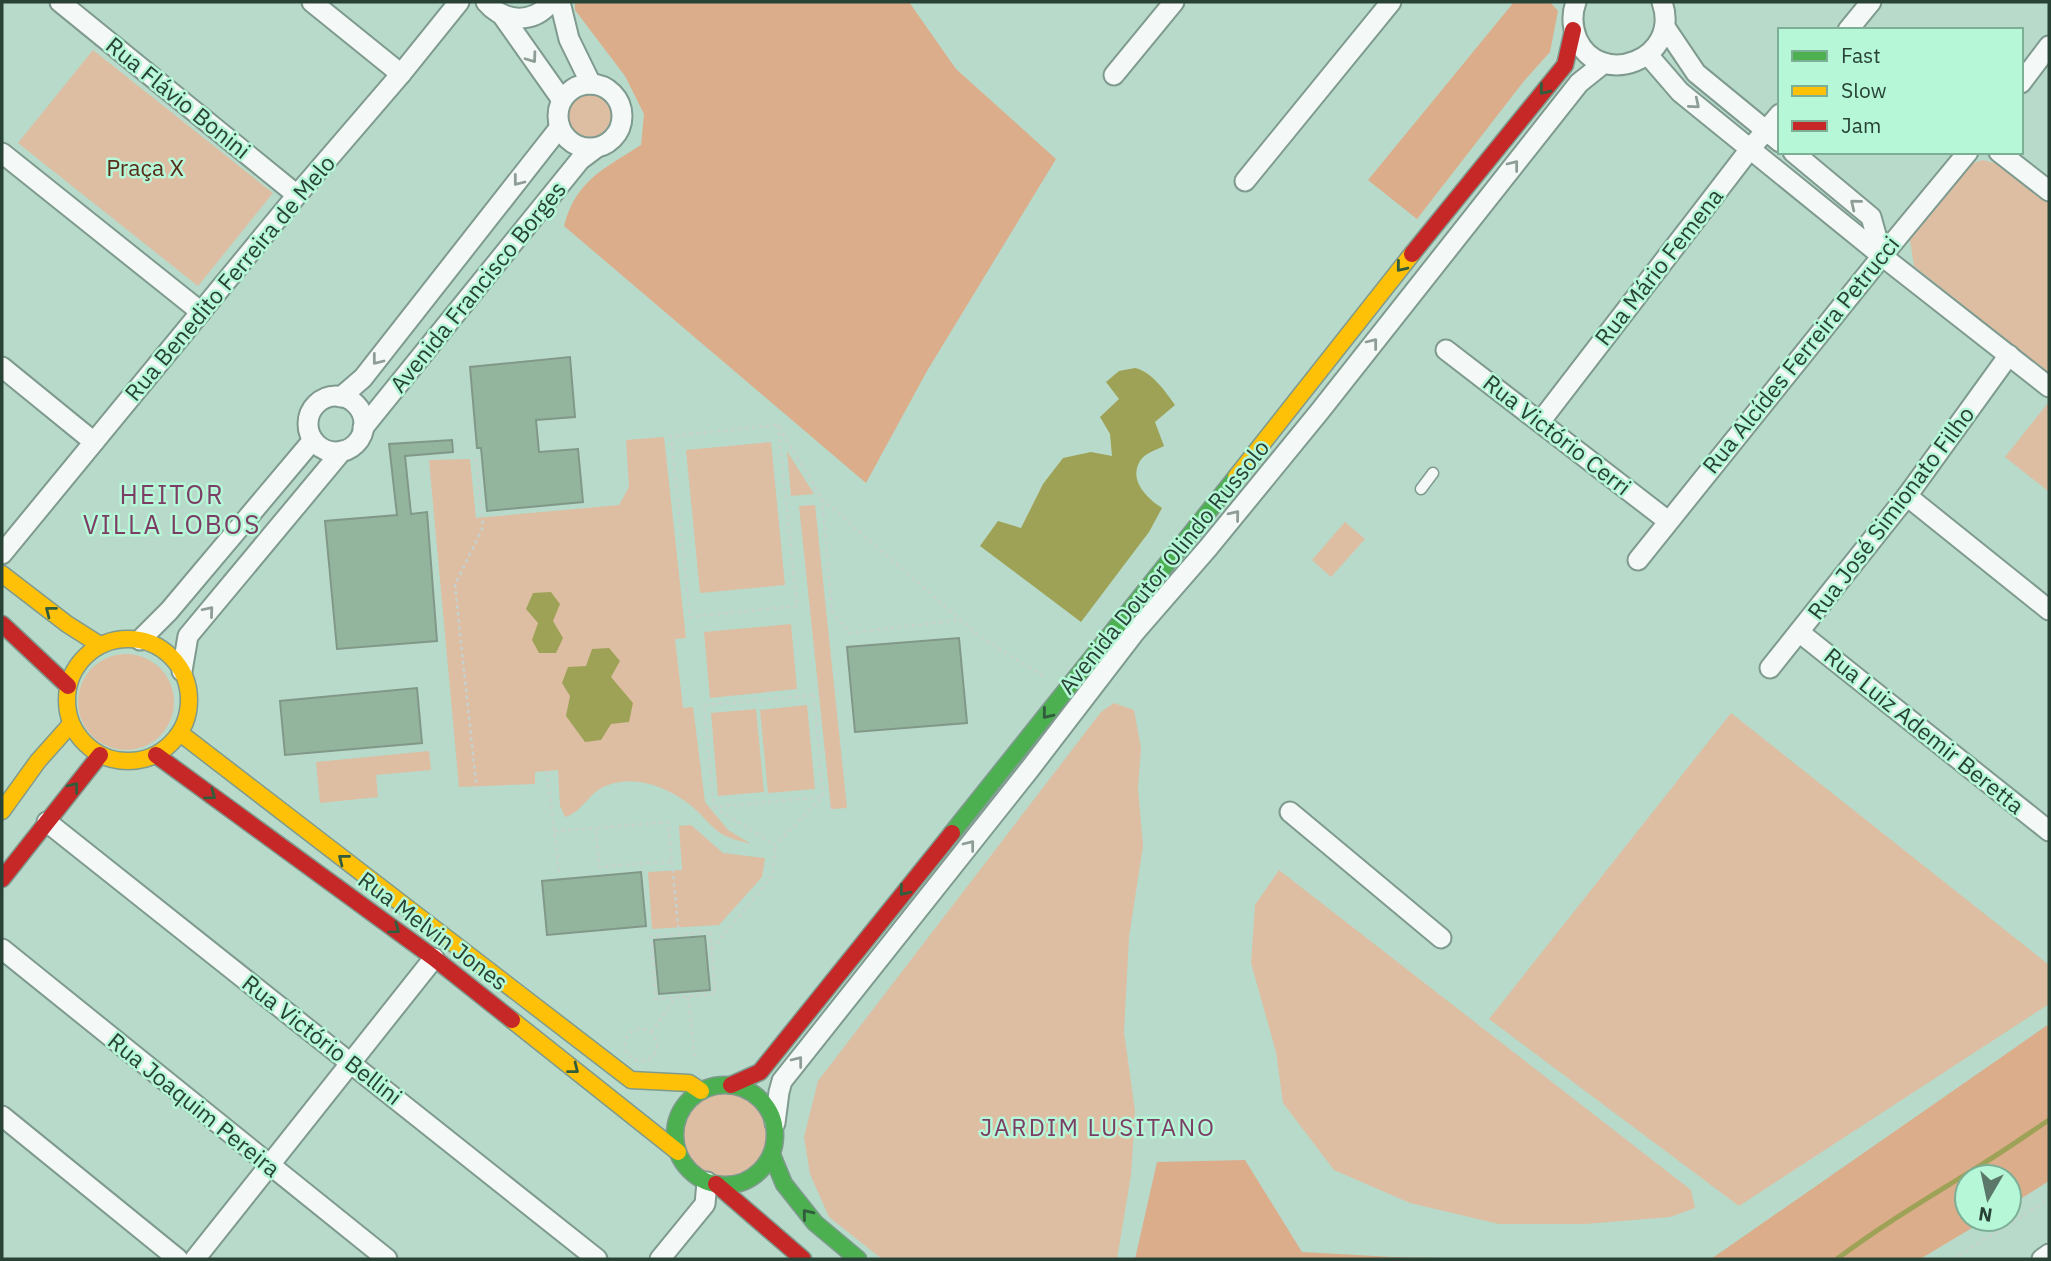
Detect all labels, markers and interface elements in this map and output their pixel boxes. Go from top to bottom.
legend [1778,28,2023,154]
street label: Rua Flávio Bonini [100,30,257,165]
text: Fast [1841,41,1881,69]
one-way arrow [524,50,536,63]
text: Slow [1841,76,1887,104]
one-way arrow [1540,82,1553,94]
one-way arrow [1687,96,1700,108]
text: Jam [1841,111,1881,139]
street label: Rua Benedito Ferreira de Melo [117,148,341,407]
park label: Praça X [106,152,184,182]
one-way arrow [1506,160,1519,172]
one-way arrow [514,173,527,186]
street label: Avenida Francisco Borges [383,174,572,398]
street label: Rua Mário Femena [1587,182,1729,351]
one-way arrow [1850,199,1863,212]
street label: Rua Alcídes Ferreira Petrucci [1695,230,1905,479]
one-way arrow [1397,259,1410,271]
one-way arrow [1365,339,1378,351]
one-way arrow [373,352,386,364]
street label: Rua Victório Cerri [1478,367,1638,501]
street label: Rua José Simionato Filho [1800,400,1980,625]
street label: Avenida Doutor Olindo Russolo [1051,433,1275,700]
district label: HEITOR VILLA LOBOS [83,477,261,541]
one-way arrow [1227,511,1239,524]
one-way arrow [201,606,213,619]
one-way arrow [45,607,58,620]
street label: Rua Luiz Ademir Beretta [1818,640,2031,820]
one-way arrow [1042,706,1055,718]
one-way arrow [66,783,79,795]
one-way arrow [203,787,216,799]
one-way arrow [961,840,974,852]
one-way arrow [338,854,351,867]
street label: Rua Melvin Jones [353,864,514,996]
one-way arrow [900,884,913,896]
one-way arrow [387,921,399,933]
street label: Rua Victório Bellini [237,967,409,1111]
street label: Rua Joaquim Pereira [102,1025,287,1183]
one-way arrow [789,1057,802,1069]
one-way arrow [566,1060,579,1073]
district label: JARDIM LUSITANO [980,1111,1216,1143]
north arrow [1953,1163,2023,1233]
text: N [1977,1202,1994,1228]
one-way arrow [803,1209,816,1221]

